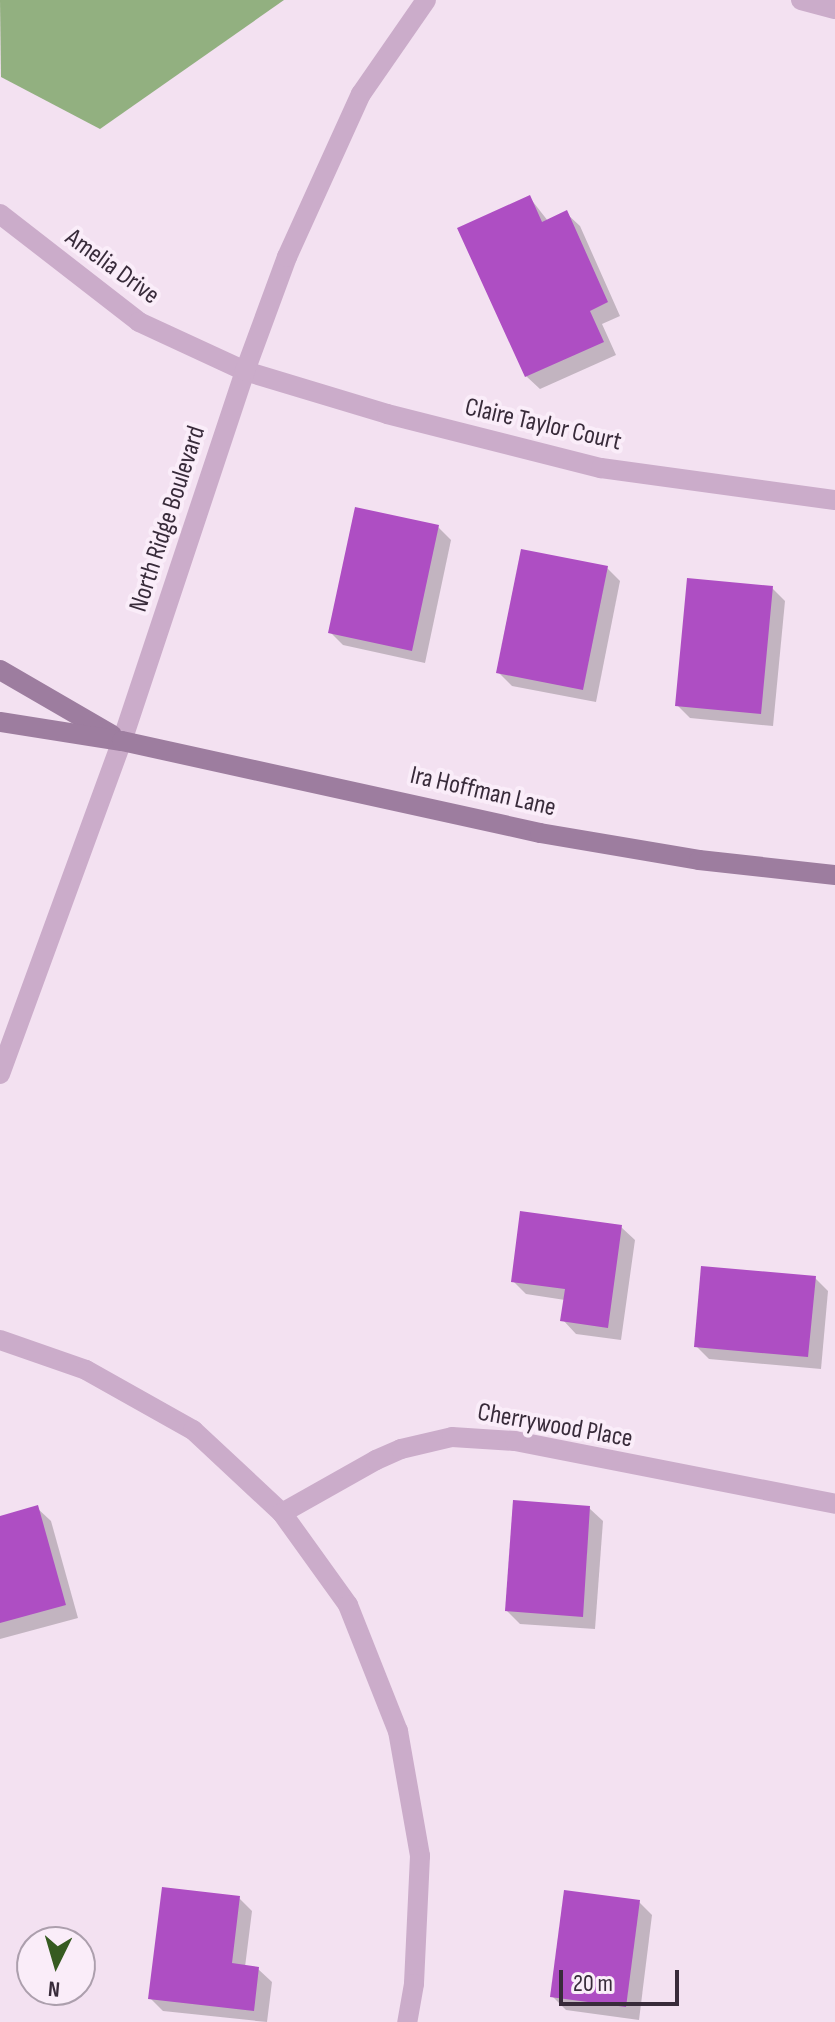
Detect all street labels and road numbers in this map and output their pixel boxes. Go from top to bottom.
street label: Amelia Drive [59,222,165,312]
street label: Claire Taylor Court [462,392,624,458]
street label: North Ridge Boulevard [123,422,213,616]
street label: Ira Hoffman Lane [407,760,559,824]
street label: Cherrywood Place [475,1397,635,1455]

